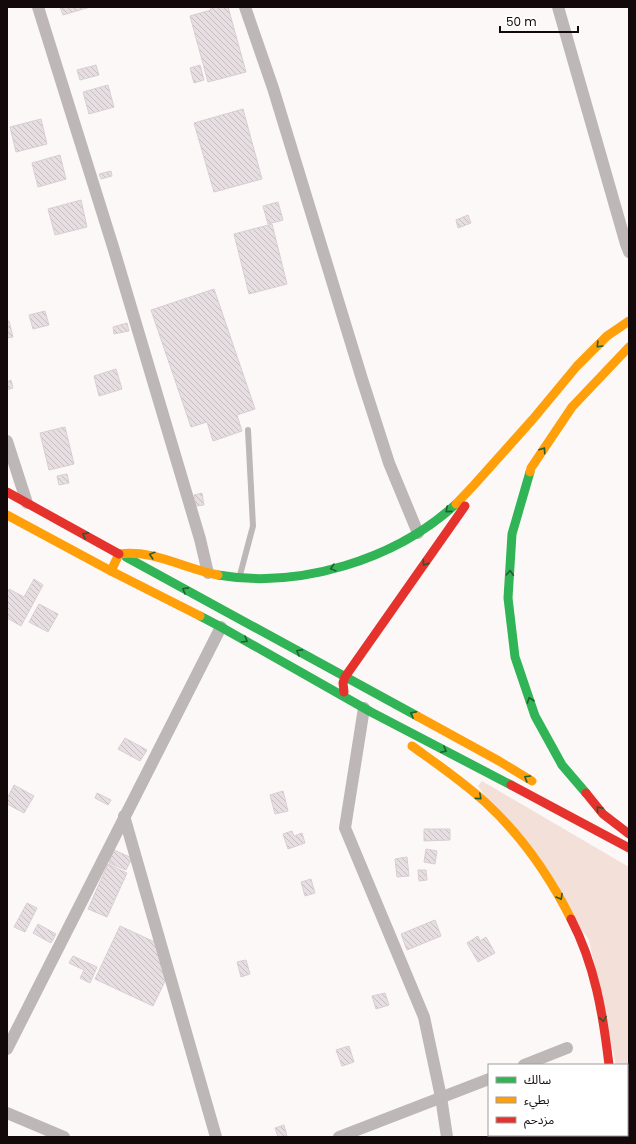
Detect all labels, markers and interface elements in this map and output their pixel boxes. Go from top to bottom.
scale bar [500,8,578,34]
text: 50 m [506,13,537,30]
one-way arrow [596,340,603,348]
one-way arrow [538,447,545,454]
one-way arrow [446,506,453,513]
one-way arrow [82,532,89,540]
one-way arrow [148,552,155,560]
one-way arrow [423,559,430,566]
one-way arrow [330,563,337,572]
one-way arrow [505,570,514,576]
one-way arrow [182,587,189,595]
one-way arrow [240,636,248,643]
one-way arrow [296,650,303,657]
one-way arrow [526,697,535,704]
one-way arrow [410,712,417,719]
one-way arrow [440,746,447,753]
one-way arrow [524,775,531,782]
one-way arrow [474,792,482,799]
one-way arrow [597,806,604,814]
one-way arrow [555,893,562,900]
one-way arrow [598,1016,607,1022]
legend [488,1064,628,1136]
text: سالك [524,1071,551,1088]
text: بطيء [524,1091,550,1110]
text: مزدحم [524,1111,554,1129]

